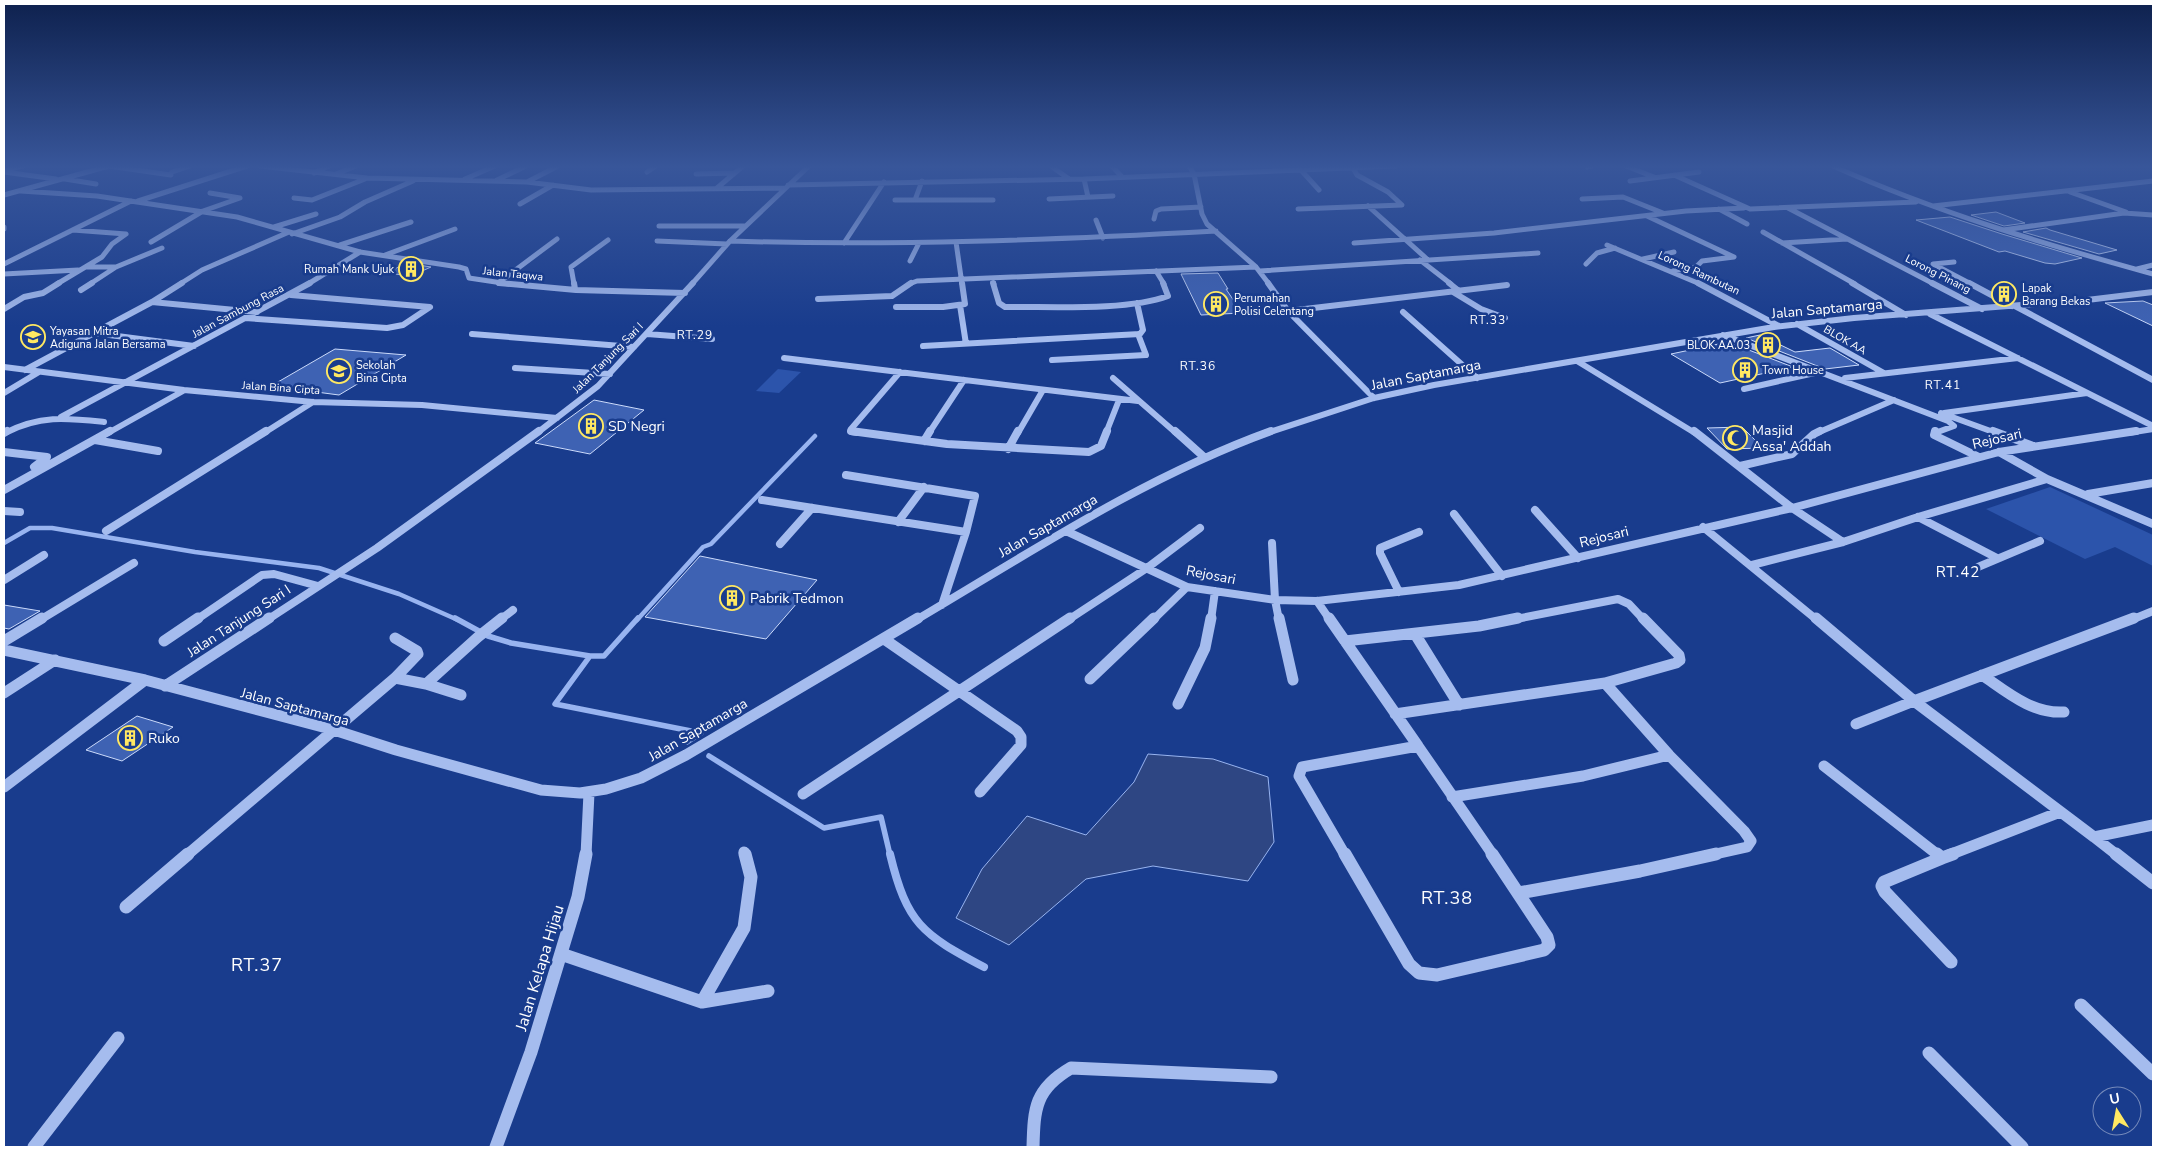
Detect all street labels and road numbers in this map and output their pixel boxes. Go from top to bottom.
street label: Lorong Rambutan [1656,247,1742,299]
street label: Lorong Pinang [1903,251,1973,297]
street label: Jalan Taqwa [481,263,544,285]
street label: Jalan Sambung Rasa [189,280,287,342]
street label: Jalan Saptamarga [1770,295,1883,323]
street label: Jalan Tanjung Sari I [569,319,647,397]
street label: BLOK AA [1821,322,1869,358]
street label: Jalan Saptamarga [1368,355,1483,395]
street label: Jalan Bina Cipta [240,378,321,398]
street label: Rejosari [1970,424,2024,454]
street label: Jalan Saptamarga [994,490,1101,563]
street label: Rejosari [1577,522,1631,552]
street label: Rejosari [1185,561,1237,589]
street label: Jalan Tanjung Sari I [183,580,295,662]
street label: Jalan Saptamarga [238,683,351,731]
street label: Jalan Saptamarga [644,694,751,767]
street label: Jalan Kelapa Hijau [510,902,570,1035]

